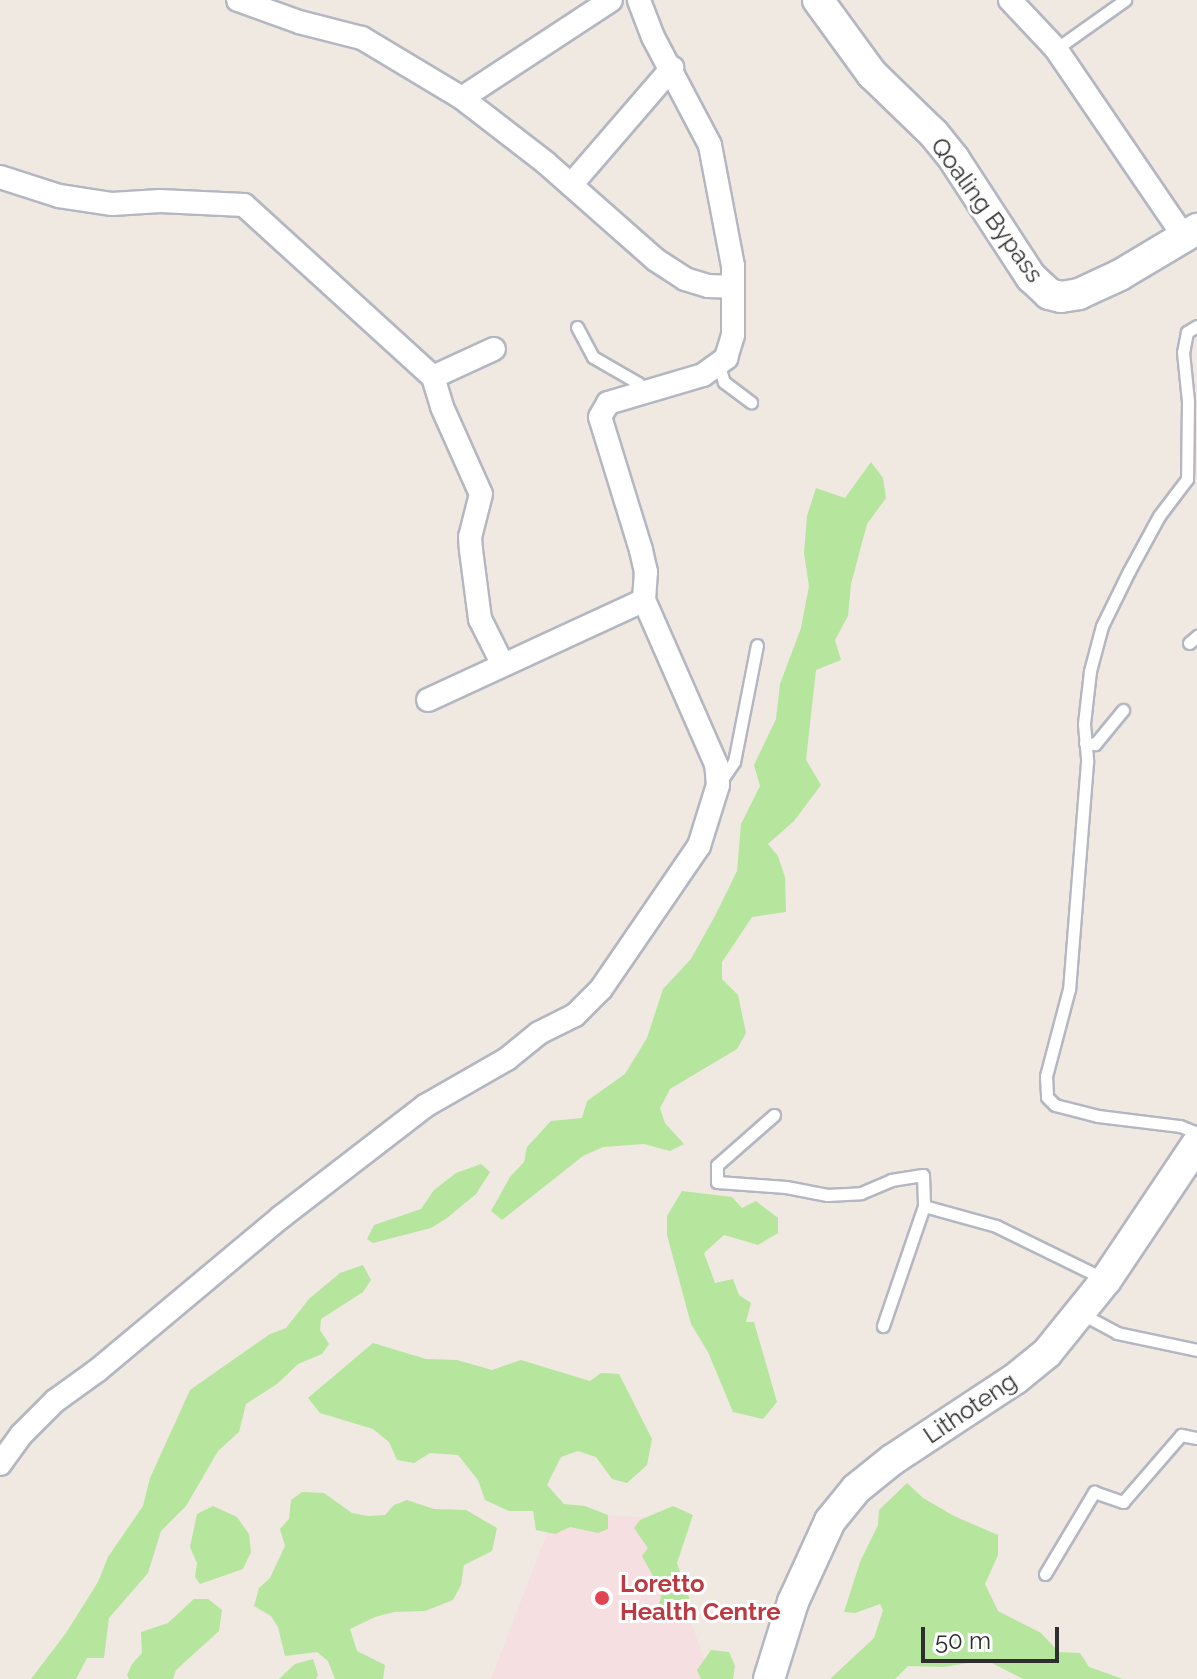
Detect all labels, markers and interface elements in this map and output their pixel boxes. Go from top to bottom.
street label: Qoaling Bypass [925,132,1049,288]
street label: Lithoteng [918,1366,1022,1450]
place label: Loretto Health Centre [620,1570,781,1626]
marker: Loretto Health Centre [591,1587,613,1609]
scale bar [925,1611,1063,1661]
text: 50 m [935,1626,991,1655]

